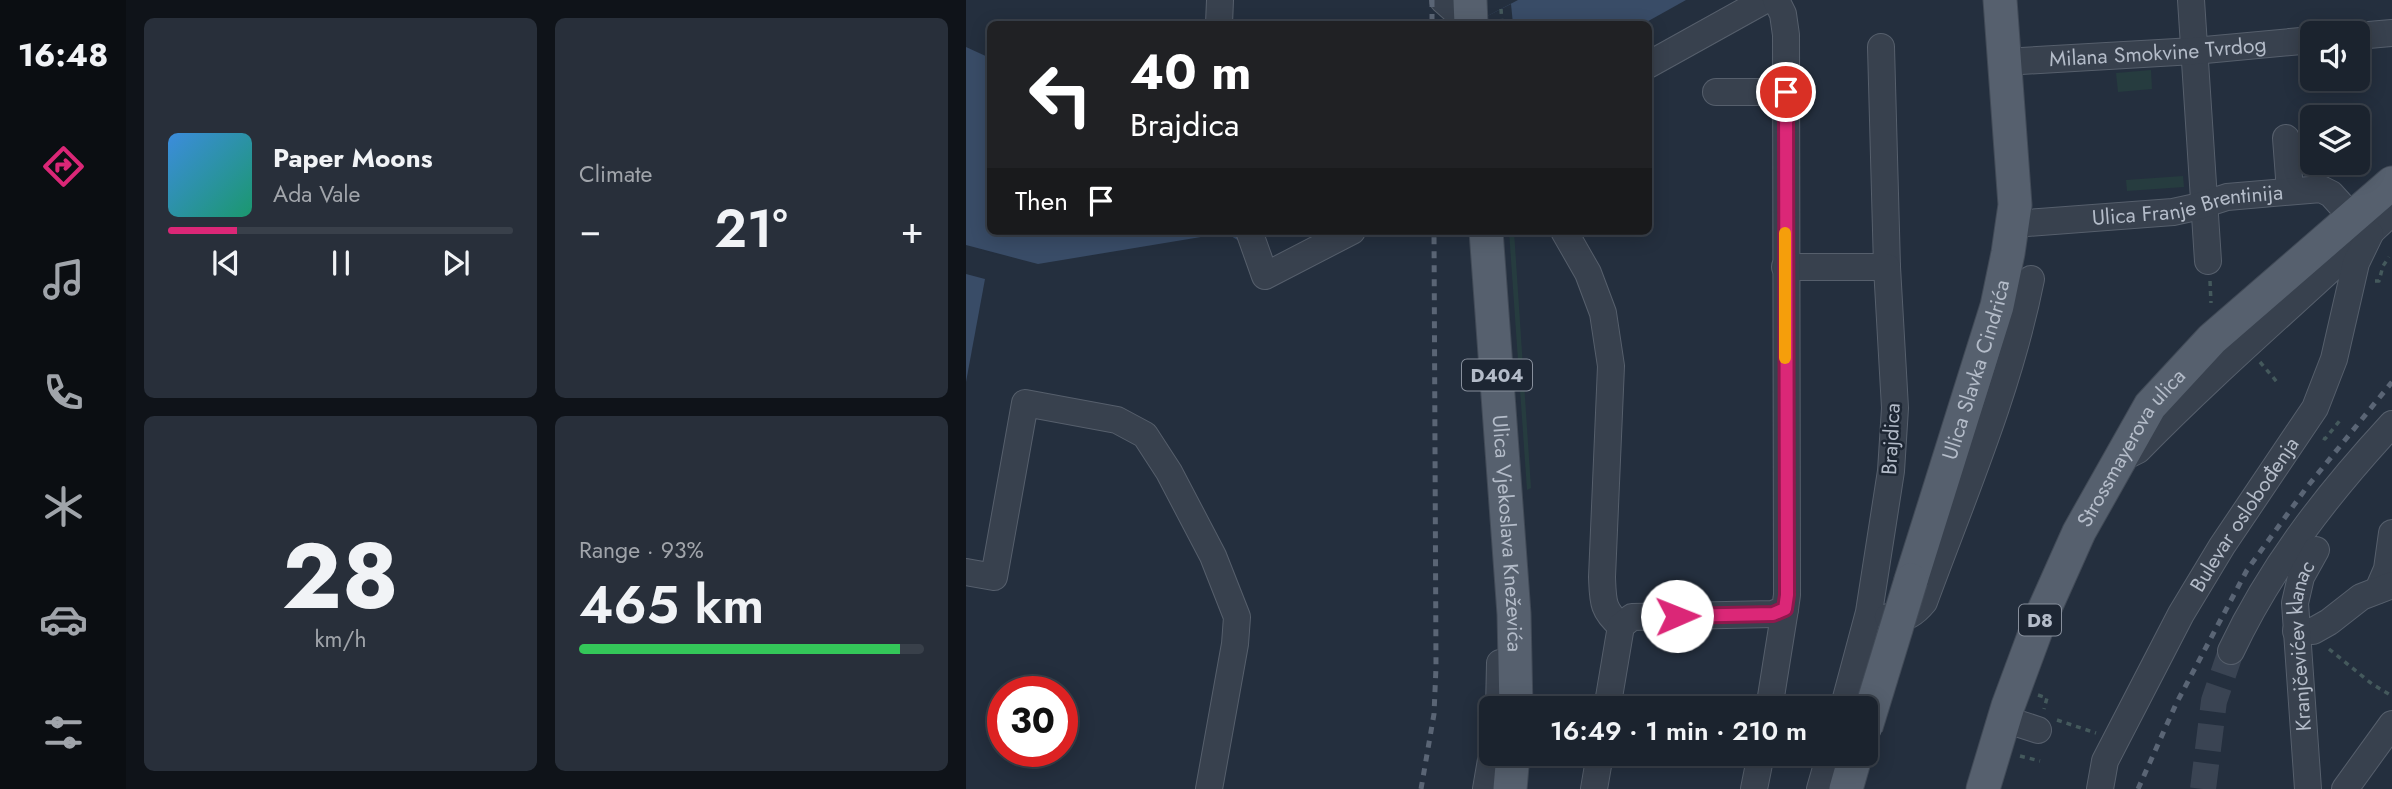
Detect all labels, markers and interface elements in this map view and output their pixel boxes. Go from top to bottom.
map controls [2300,21,2370,175]
button: sound [2300,21,2370,91]
street label: Milana Smokvine Tvrdog [2048,29,2268,74]
text: 16:48 [18,32,108,78]
text: 40 m [1130,37,1252,107]
icon: left [1015,49,1106,140]
pin [1756,62,1816,122]
icon: arrive [1767,73,1805,111]
text: Brajdica [1130,102,1239,148]
button: layers [2300,105,2370,175]
text: Paper Moons [273,139,433,177]
icon: directions [39,142,88,191]
text: Climate [579,157,652,191]
text: Ada Vale [273,177,360,211]
street label: Ulica Franje Brentinija [2091,177,2284,233]
text: Then [1015,182,1068,220]
icon: arrive [1082,182,1120,220]
text: 21° [714,191,788,267]
text: − [579,202,601,257]
text: + [901,202,924,257]
icon: previous [207,244,245,282]
icon: pause [322,244,360,282]
icon: next [437,244,475,282]
icon: music [39,255,88,304]
street label: Ulica Slavka Cindrića [1935,277,2017,464]
road number: D404 [1462,360,1532,390]
street label: Strossmayerova ulica [2070,362,2192,533]
icon: phone [39,368,88,417]
street label: Brajdica [1874,402,1908,476]
street label: Ulica Vjekoslava Kneževića [1484,414,1530,652]
street label: Bulevar oslobođenja [2183,431,2306,598]
icon: climate [39,482,88,531]
text: 28 [282,511,399,642]
text: Range · 93% [579,533,704,567]
street label: Kranjčevićev klanac [2280,555,2322,732]
text: 465 km [579,567,764,643]
position arrow [1640,579,1714,653]
icon: car [39,595,88,644]
road number: D8 [2019,604,2061,636]
text: km/h [315,622,366,656]
speed limit sign: 30 [987,676,1078,767]
icon: filters [39,708,88,757]
text: 16:49 · 1 min · 210 m [1550,712,1807,750]

